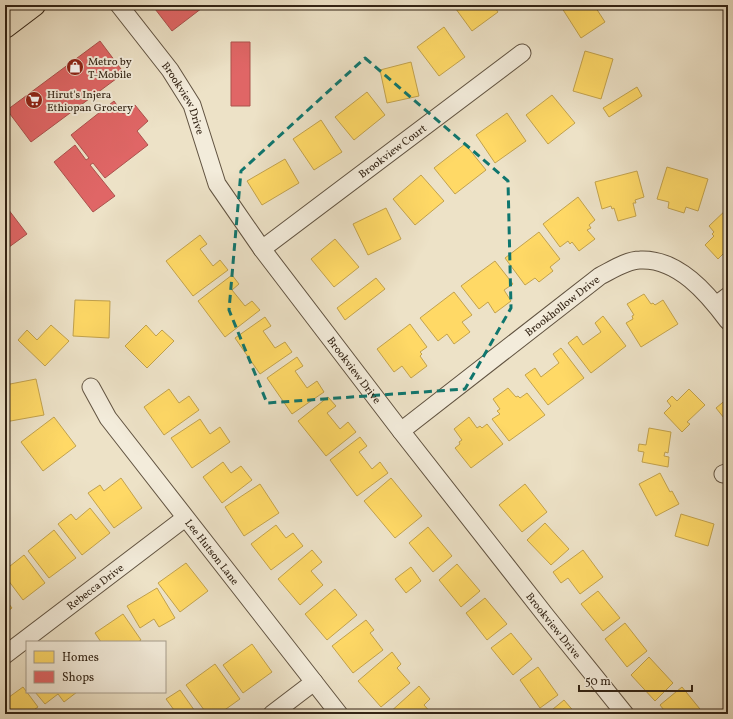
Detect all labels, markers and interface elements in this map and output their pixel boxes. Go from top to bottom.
place label: Metro by T-Mobile [88,55,132,83]
shop icon: Metro by T-Mobile [65,57,85,77]
street label: Brookview Drive [157,59,207,137]
place label: Hirut's Injera Ethiopan Grocery [47,88,133,116]
supermarket icon: Hirut's Injera Ethiopan Grocery [24,90,44,110]
street label: Brookview Court [356,121,430,183]
street label: Brookhollow Drive [522,273,603,341]
street label: Brookview Drive [323,334,384,407]
street label: Lee Hutson Lane [181,517,242,589]
street label: Rebecca Drive [64,561,127,614]
street label: Brookview Drive [522,590,584,662]
legend [26,641,166,693]
text: Homes [62,650,99,666]
scale bar [579,667,692,693]
text: Shops [62,670,94,686]
text: 50 m [585,674,611,690]

